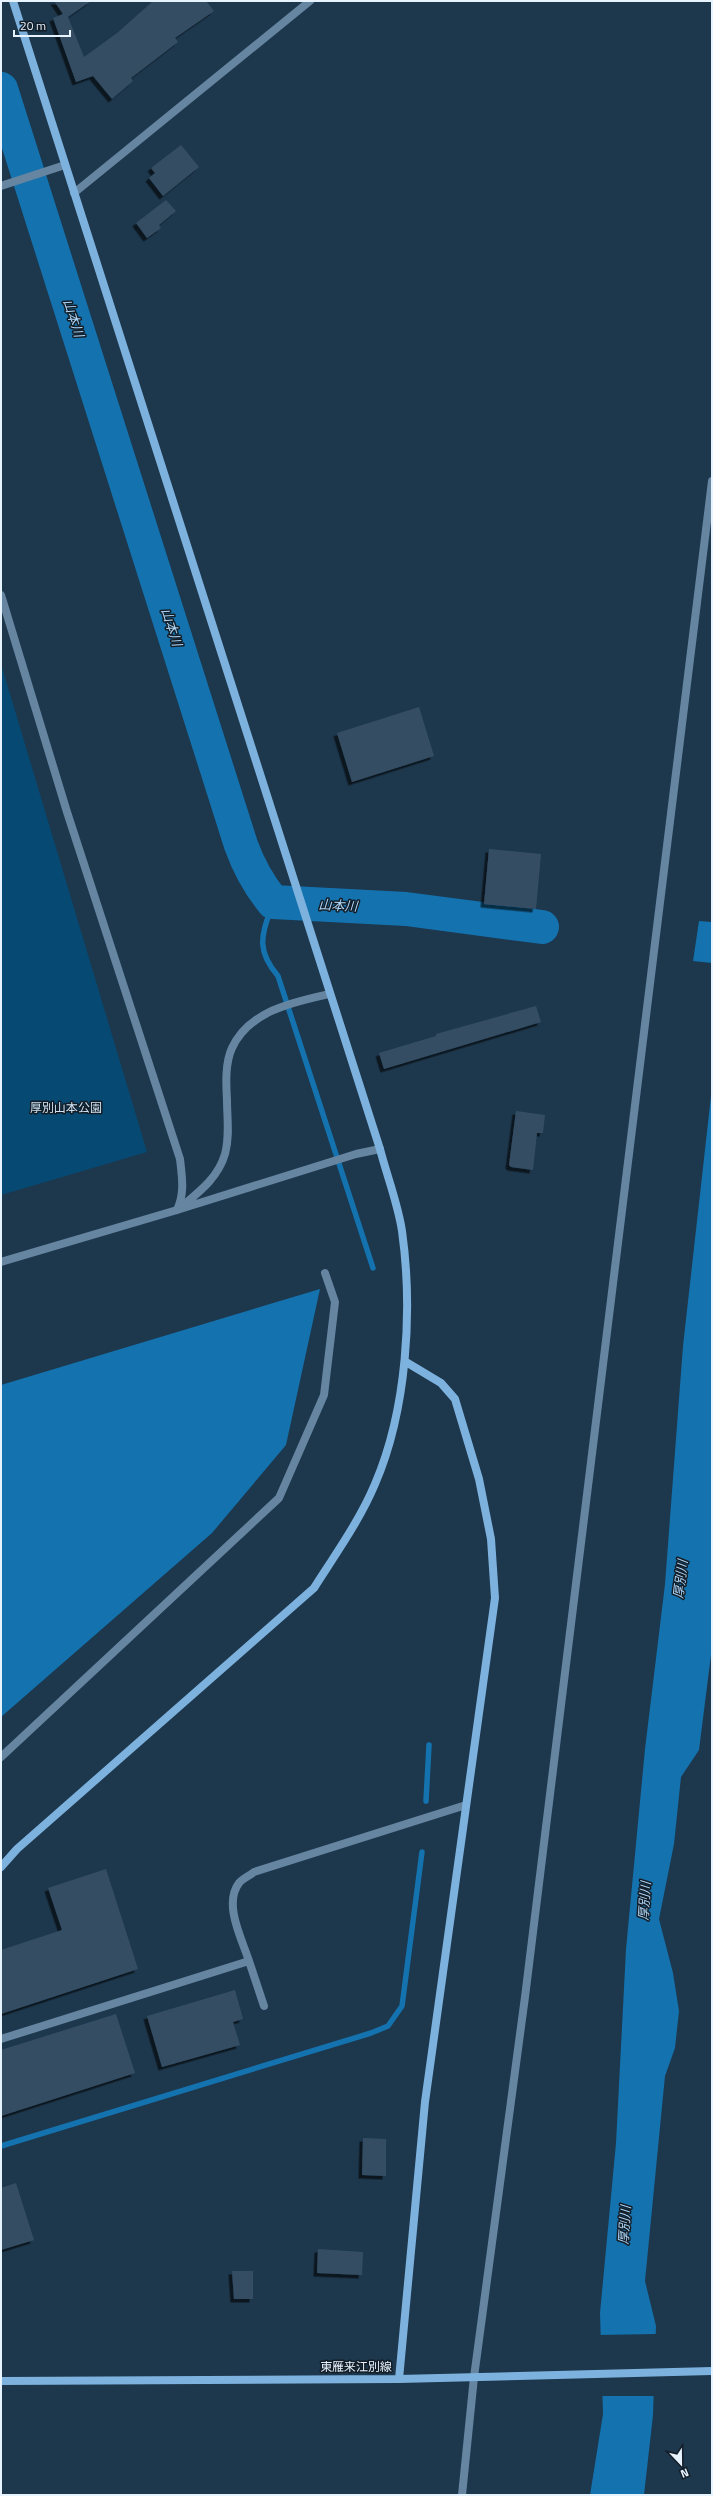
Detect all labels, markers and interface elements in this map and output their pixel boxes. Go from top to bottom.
scale bar [14,12,70,38]
text: 20 m [20,16,46,35]
water label: 山本川 [58,296,90,342]
water label: 山本川 [156,605,188,651]
water label: 山本川 [318,894,360,916]
park label: 厚別山本公園 [30,1098,102,1117]
water label: 厚別川 [668,1556,693,1600]
water label: 厚別川 [633,1879,655,1921]
water label: 厚別川 [613,2203,635,2245]
street label: 東雁来江別線 [320,2357,392,2376]
north arrow [661,2444,701,2484]
text: N [678,2464,691,2482]

